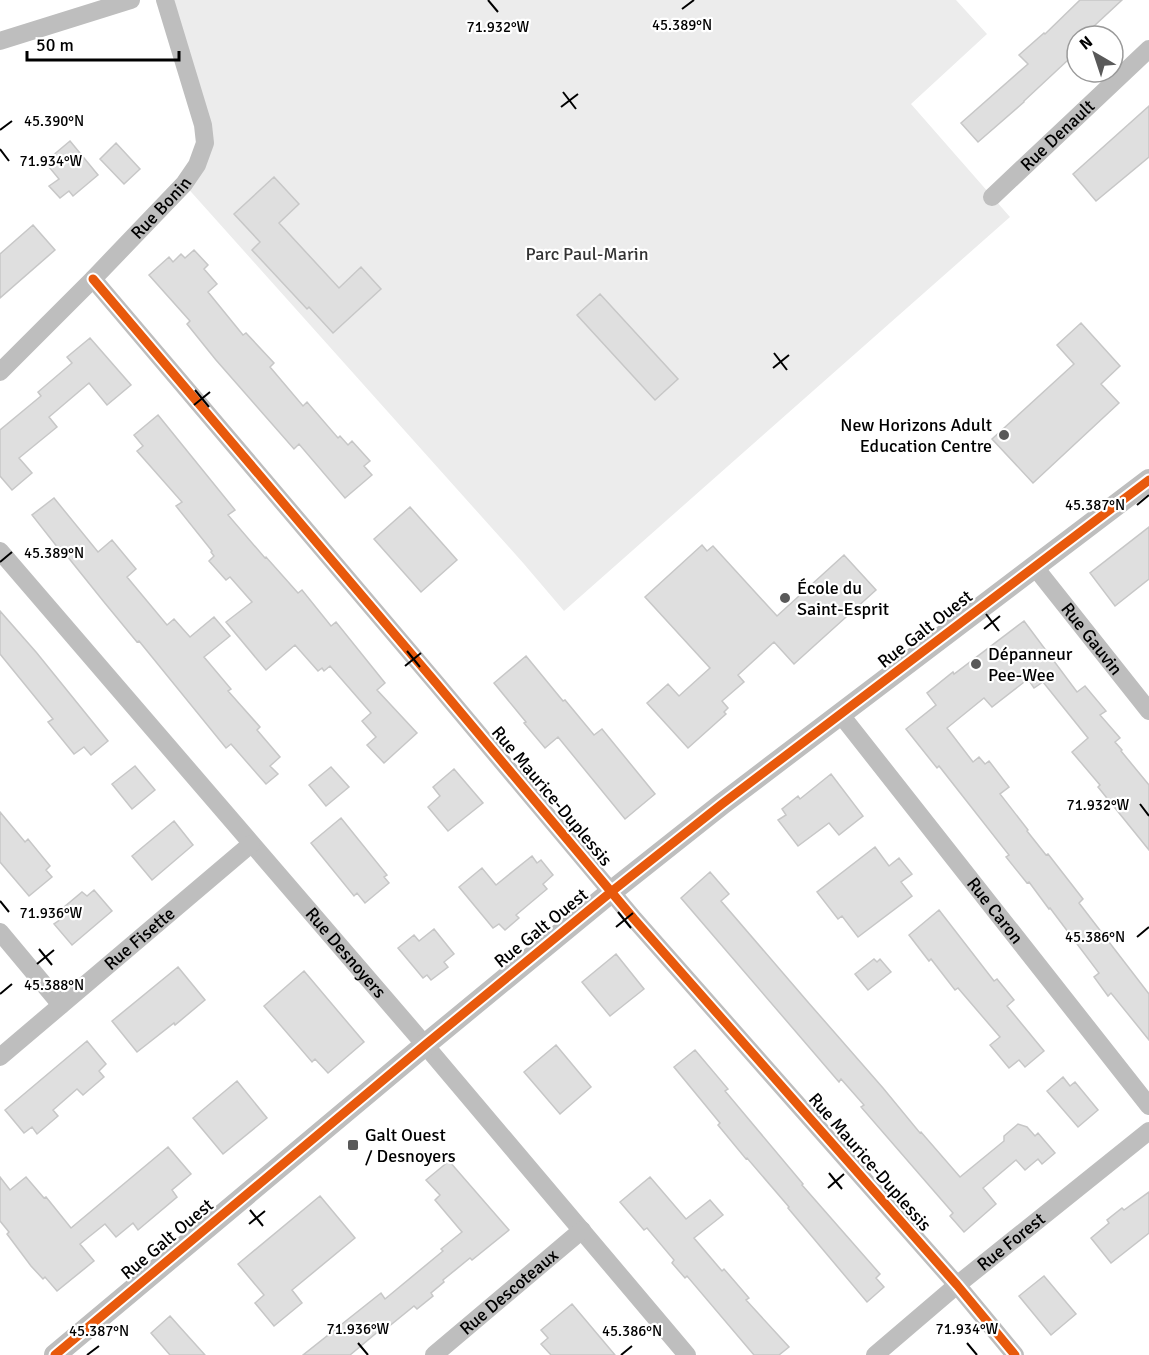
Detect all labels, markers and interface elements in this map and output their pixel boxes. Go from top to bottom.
text: 45.389°N [652,16,712,34]
text: 71.932°W [467,18,530,36]
scale bar [27,24,178,62]
north arrow [1065,24,1125,84]
text: N [1076,32,1097,54]
text: 50 m [36,34,74,56]
street label: Rue Denault [1016,95,1099,176]
text: 45.390°N [24,112,84,130]
text: 71.934°W [20,152,83,170]
street label: Rue Bonin [126,173,196,244]
park label: Parc Paul-Marin [525,243,649,265]
place label: New Horizons Adult Education Centre [840,414,992,457]
marker: New Horizons Adult Education Centre [997,428,1011,442]
text: 45.387°N [1065,496,1125,514]
text: 45.389°N [24,544,84,562]
place label: École du Saint-Esprit [797,577,889,620]
street label: Rue Galt Ouest [873,585,977,673]
marker: École du Saint-Esprit [778,591,792,605]
street label: Rue Gauvin [1056,598,1127,680]
place label: Dépanneur Pee-Wee [988,643,1073,686]
marker: Dépanneur Pee-Wee [969,657,983,671]
street label: Rue Maurice-Duplessis [487,722,617,871]
text: 71.932°W [1067,796,1130,814]
street label: Rue Caron [962,873,1028,948]
street label: Rue Galt Ouest [490,884,592,972]
street label: Rue Fisette [100,902,179,975]
street label: Rue Desnoyers [301,903,391,1003]
text: 71.936°W [20,904,83,922]
text: 45.386°N [1065,928,1125,946]
text: 45.388°N [24,976,84,994]
street label: Rue Maurice-Duplessis [804,1088,936,1236]
place label: Galt Ouest / Desnoyers [365,1124,456,1167]
marker: Galt Ouest / Desnoyers [346,1138,360,1152]
street label: Rue Galt Ouest [116,1194,218,1284]
street label: Rue Forest [973,1208,1049,1276]
street label: Rue Descoteaux [455,1244,563,1339]
text: 71.936°W [327,1320,390,1338]
text: 71.934°W [936,1320,999,1338]
text: 45.387°N [69,1322,129,1340]
text: 45.386°N [602,1322,662,1340]

